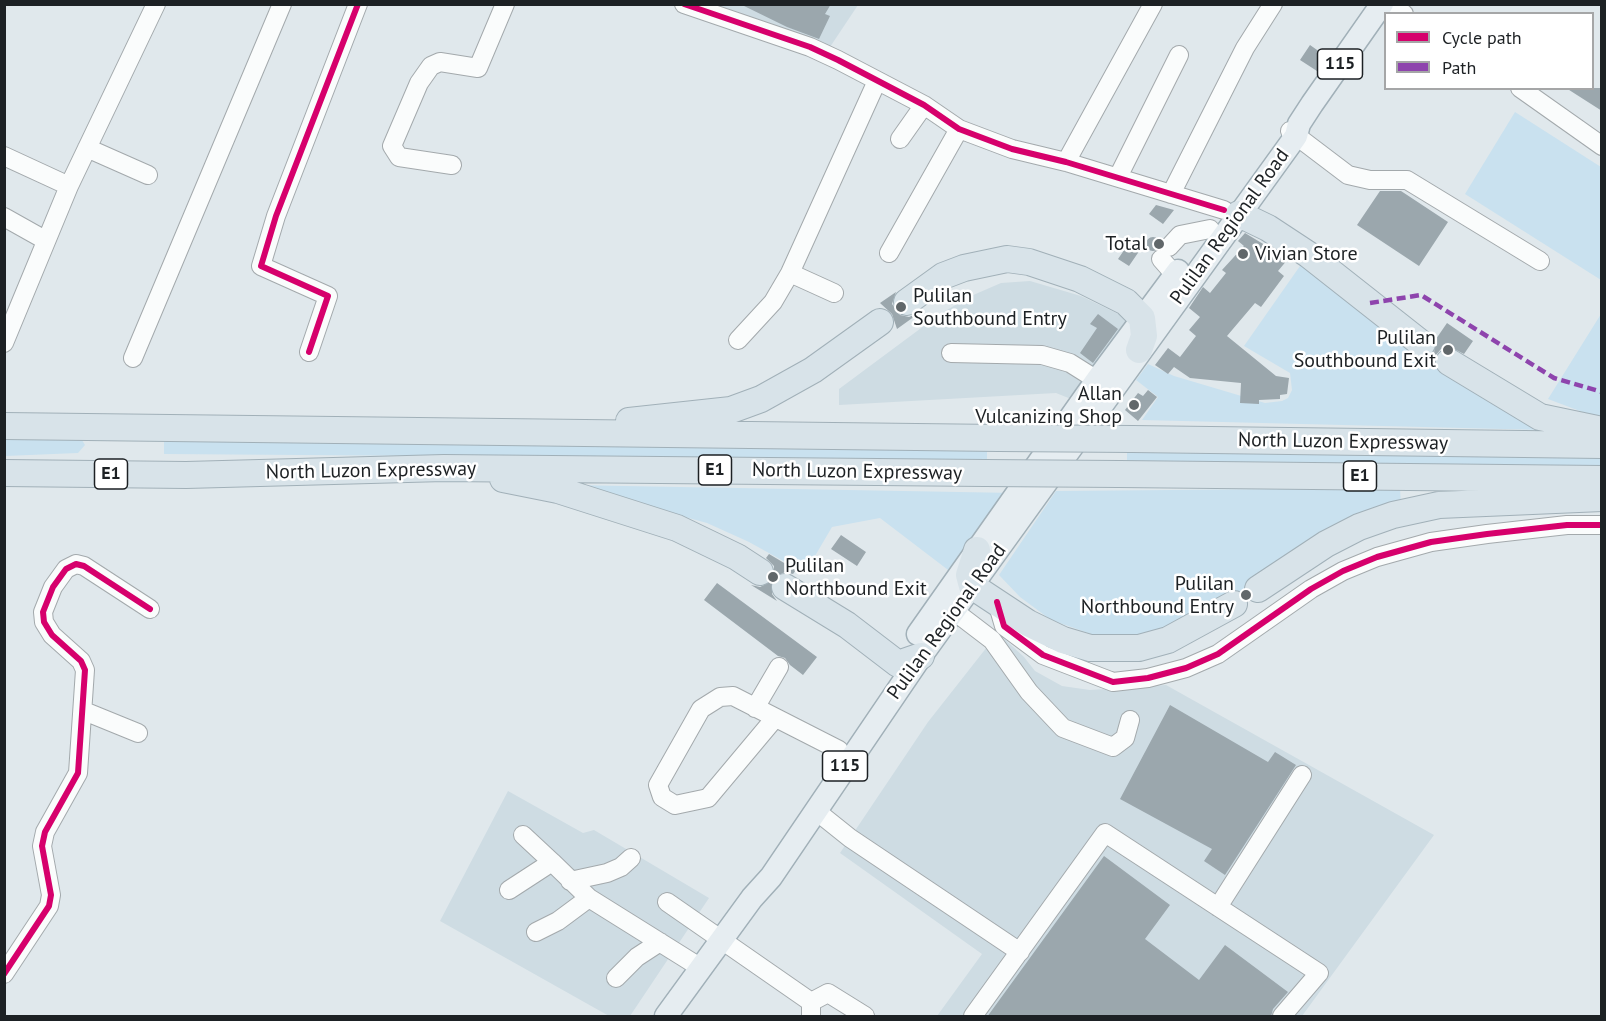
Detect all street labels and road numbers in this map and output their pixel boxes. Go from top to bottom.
road number: 115 [1318,49,1362,79]
street label: Pulilan Regional Road [1165,144,1295,310]
street label: North Luzon Expressway [1238,428,1448,456]
road number: E1 [698,455,732,485]
street label: North Luzon Expressway [266,457,476,485]
street label: North Luzon Expressway [752,458,962,486]
road number: E1 [94,459,128,489]
road number: E1 [1344,461,1376,491]
street label: Pulilan Regional Road [882,539,1012,705]
road number: 115 [822,751,868,781]

